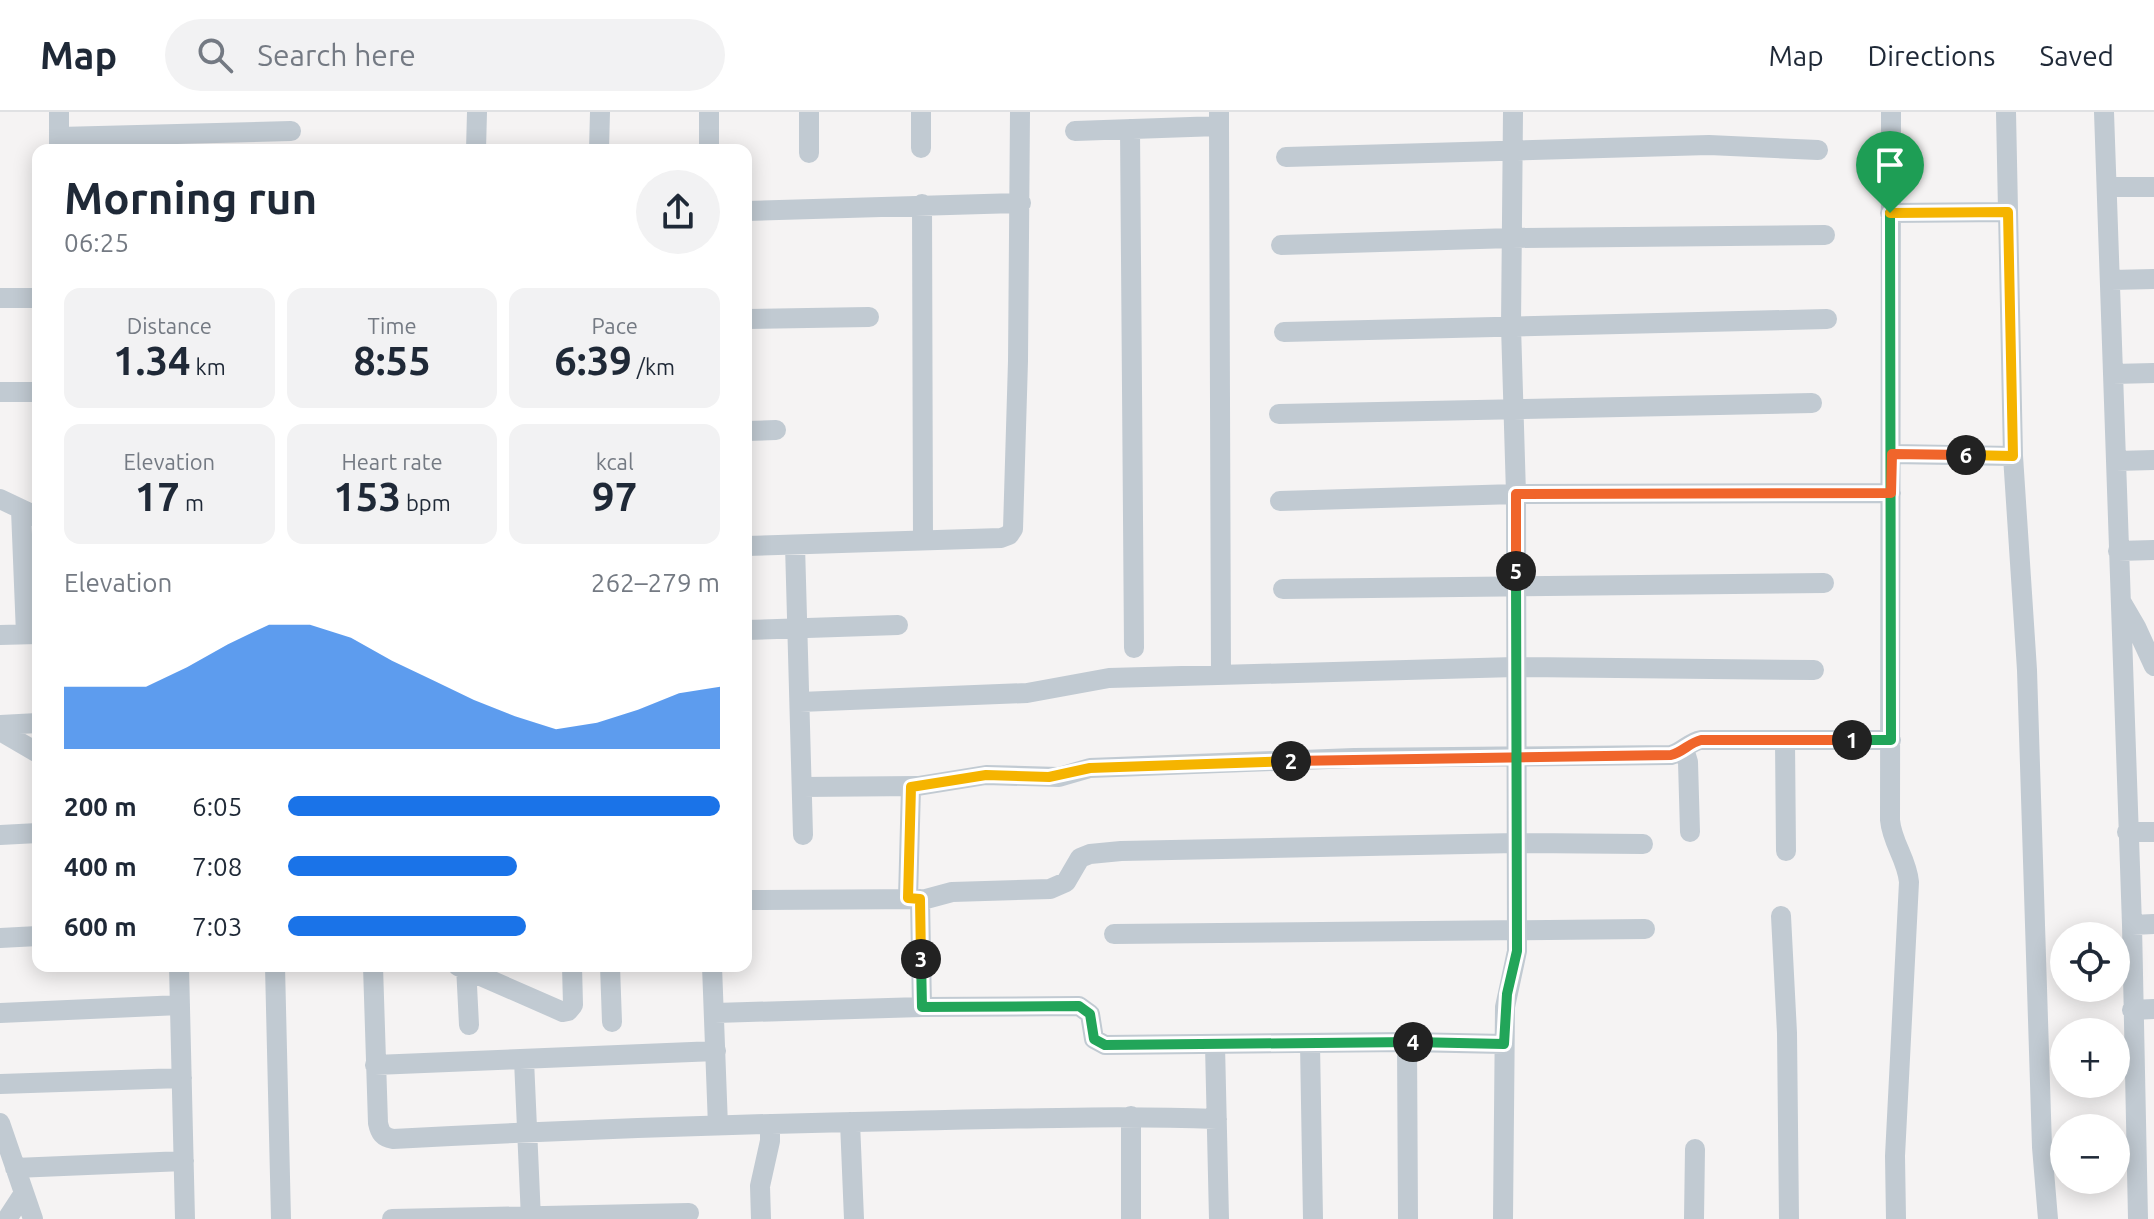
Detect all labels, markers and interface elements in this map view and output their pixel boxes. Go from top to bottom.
search box [165,19,725,91]
icon: search [193,33,237,77]
text: Map [40,34,117,76]
text: Search here [257,38,416,72]
text: Map [1768,40,1824,71]
text: Directions [1868,40,1995,71]
text: Saved [2039,40,2114,71]
pin [1856,131,1924,213]
icon: arrive [1868,143,1912,187]
button: share [636,170,720,254]
text: Morning run [64,173,317,222]
text: 06:25 [64,228,129,257]
text: Distance [127,313,212,338]
text: Time [367,313,417,338]
text: Pace [591,313,638,338]
text: 1.34 [113,338,191,383]
text: 8:55 [353,338,431,383]
text: 6:39 [554,338,632,383]
text: km [191,354,226,379]
text: /km [632,354,675,379]
pin: 6 [1946,435,1986,475]
text: 6 [1960,442,1972,467]
text: Elevation [123,449,215,474]
text: Heart rate [341,449,443,474]
text: kcal [596,449,634,474]
text: 17 [135,474,180,519]
text: 153 [333,474,401,519]
text: 97 [592,474,637,519]
text: m [180,490,204,515]
text: bpm [401,490,451,515]
pin: 5 [1496,551,1536,591]
text: 5 [1510,558,1522,583]
text: Elevation [64,568,172,597]
text: 262–279 m [591,568,720,597]
pin: 1 [1832,720,1872,760]
text: 1 [1846,727,1858,752]
pin: 2 [1271,741,1311,781]
text: 2 [1285,748,1297,773]
text: 200 m [64,792,137,821]
text: 6:05 [192,792,242,821]
text: 400 m [64,852,137,881]
text: 7:08 [192,852,242,881]
text: 600 m [64,912,137,941]
text: 7:03 [192,912,242,941]
map controls [2050,922,2130,1194]
button: locate [2050,922,2130,1002]
pin: 3 [901,939,941,979]
text: 3 [915,946,927,971]
button: + [2050,1018,2130,1098]
pin: 4 [1393,1022,1433,1062]
text: 4 [1407,1029,1419,1054]
button: − [2050,1114,2130,1194]

